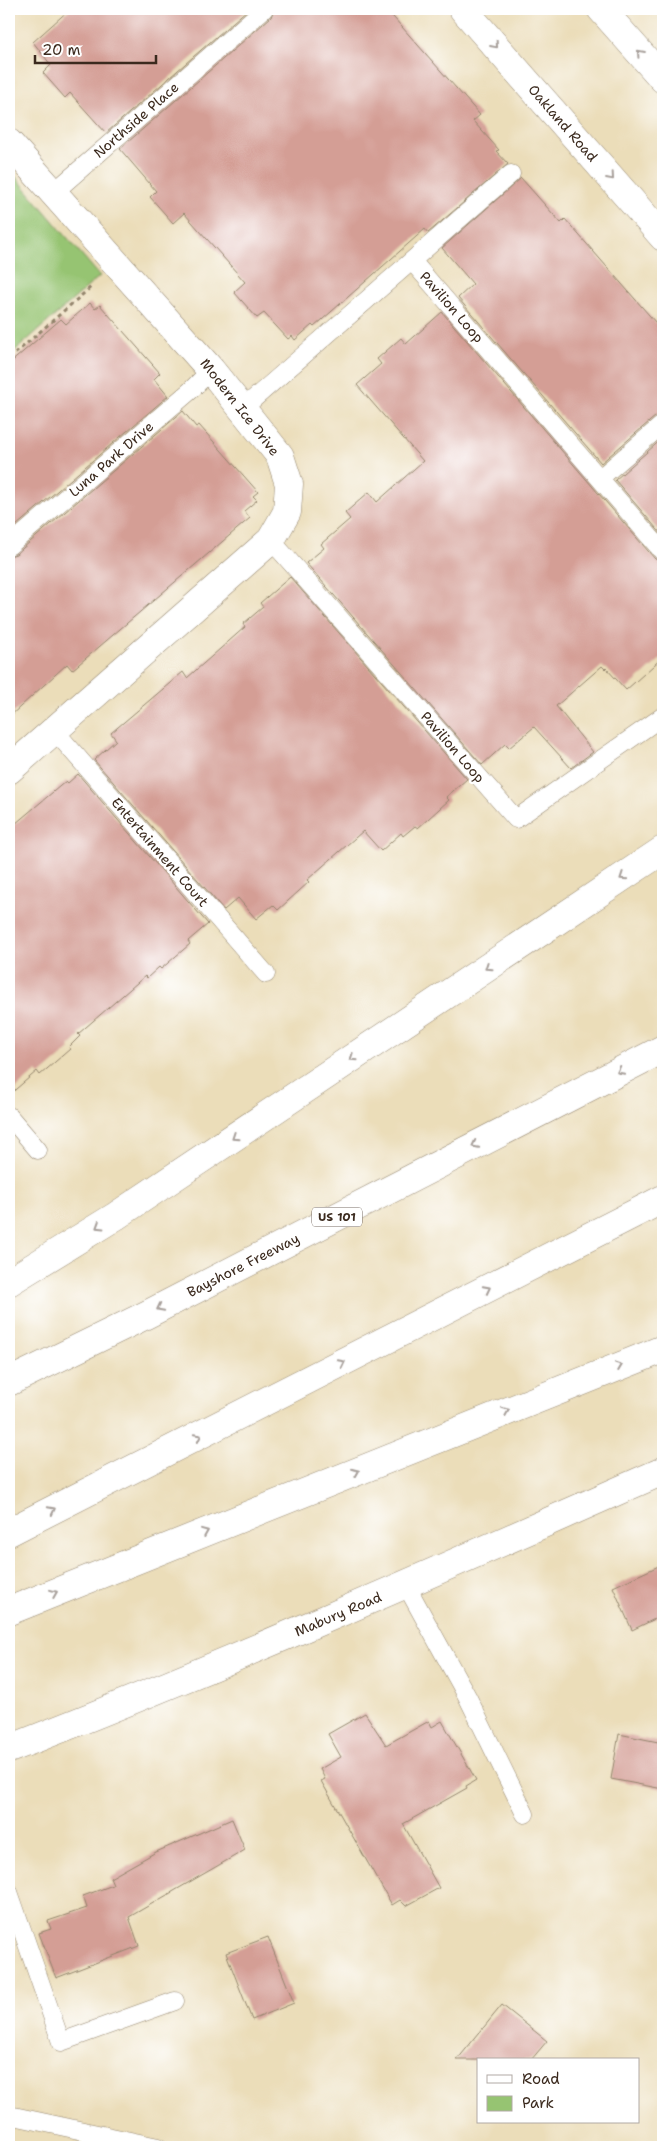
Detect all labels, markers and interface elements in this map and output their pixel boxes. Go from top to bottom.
scale bar [35,32,156,64]
text: 20 m [42,40,81,60]
one-way arrow [489,40,498,49]
one-way arrow [637,50,646,59]
street label: Northside Place [90,78,182,162]
street label: Oakland Road [524,81,602,165]
one-way arrow [605,171,614,180]
street label: Pavilion Loop [416,268,488,347]
street label: Modern Ice Drive [196,355,284,459]
street label: Luna Park Drive [65,417,157,501]
street label: Pavilion Loop [417,708,489,787]
street label: Entertainment Court [108,794,212,910]
one-way arrow [619,871,629,880]
one-way arrow [484,961,494,970]
one-way arrow [349,1052,359,1061]
one-way arrow [616,1065,625,1075]
one-way arrow [231,1131,240,1140]
one-way arrow [472,1139,481,1149]
road number: US 101 [312,1208,362,1226]
one-way arrow [95,1220,104,1230]
street label: Bayshore Freeway [184,1229,302,1301]
one-way arrow [482,1285,491,1295]
one-way arrow [156,1302,165,1312]
one-way arrow [337,1359,346,1369]
one-way arrow [614,1362,623,1373]
one-way arrow [501,1407,510,1417]
one-way arrow [192,1433,201,1443]
one-way arrow [351,1468,359,1478]
one-way arrow [47,1506,56,1516]
one-way arrow [200,1528,209,1539]
street label: Mabury Road [292,1588,384,1640]
one-way arrow [49,1589,58,1599]
legend [477,2058,640,2124]
text: Road [522,2069,560,2089]
text: Park [522,2093,554,2113]

